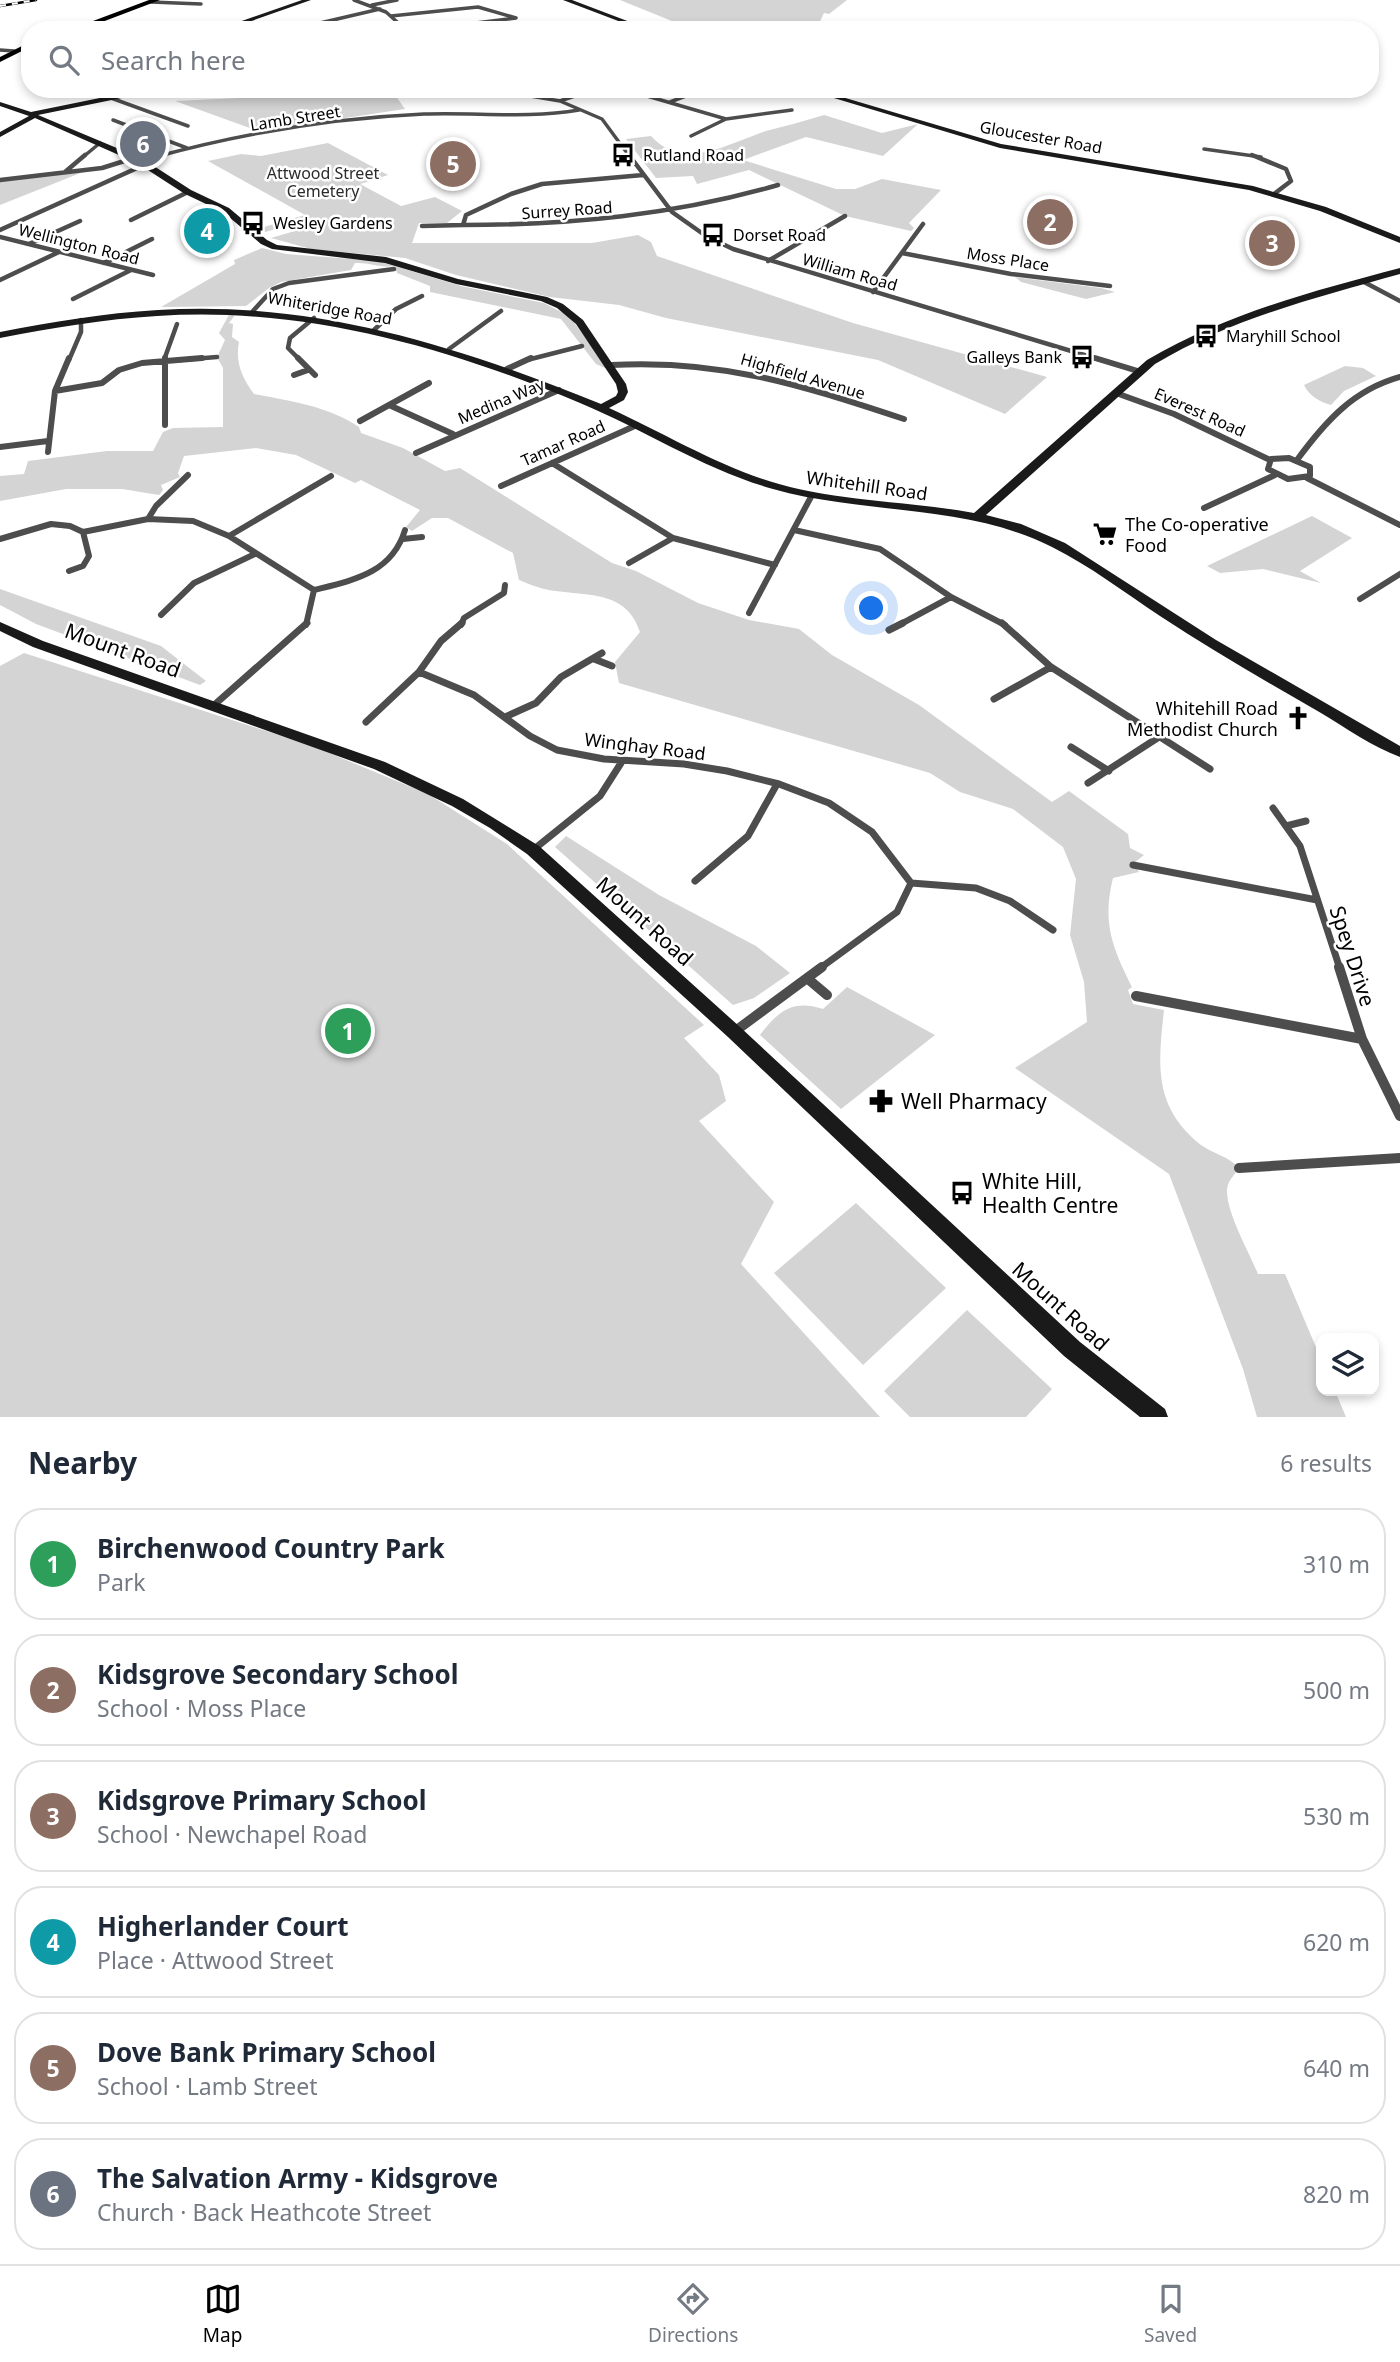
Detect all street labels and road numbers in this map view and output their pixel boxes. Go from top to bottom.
street label: Lamb Street [248,100,342,136]
street label: Gloucester Road [978,115,1104,159]
street label: Surrey Road [521,196,613,224]
street label: Wellington Road [16,218,142,270]
street label: Moss Place [965,242,1051,276]
street label: William Road [800,248,900,296]
street label: Whiteridge Road [266,286,394,330]
street label: Highfield Avenue [738,348,868,404]
street label: Medina Way [454,373,549,429]
street label: Everest Road [1151,382,1249,442]
street label: Tamar Road [518,415,608,471]
street label: Whitehill Road [805,465,929,505]
street label: Mount Road [61,616,185,684]
street label: Winghay Road [583,727,707,765]
street label: Mount Road [591,870,699,972]
street label: Spey Drive [1324,902,1382,1010]
street label: Mount Road [1007,1255,1115,1357]

